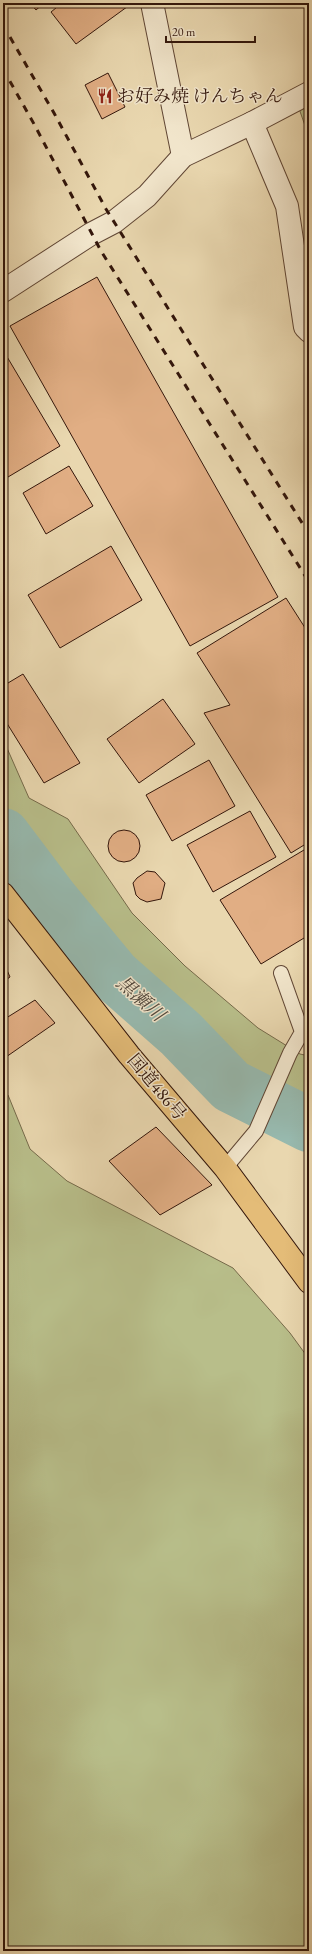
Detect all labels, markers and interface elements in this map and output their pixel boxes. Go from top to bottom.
scale bar [166,18,255,44]
text: 20 m [172,24,196,40]
place label: お好み焼 けんちゃん [117,84,283,107]
restaurant icon: お好み焼 けんちゃん [96,87,114,105]
water label: 黒瀬川 [111,970,172,1028]
street label: 国道486号 [123,1049,192,1125]

